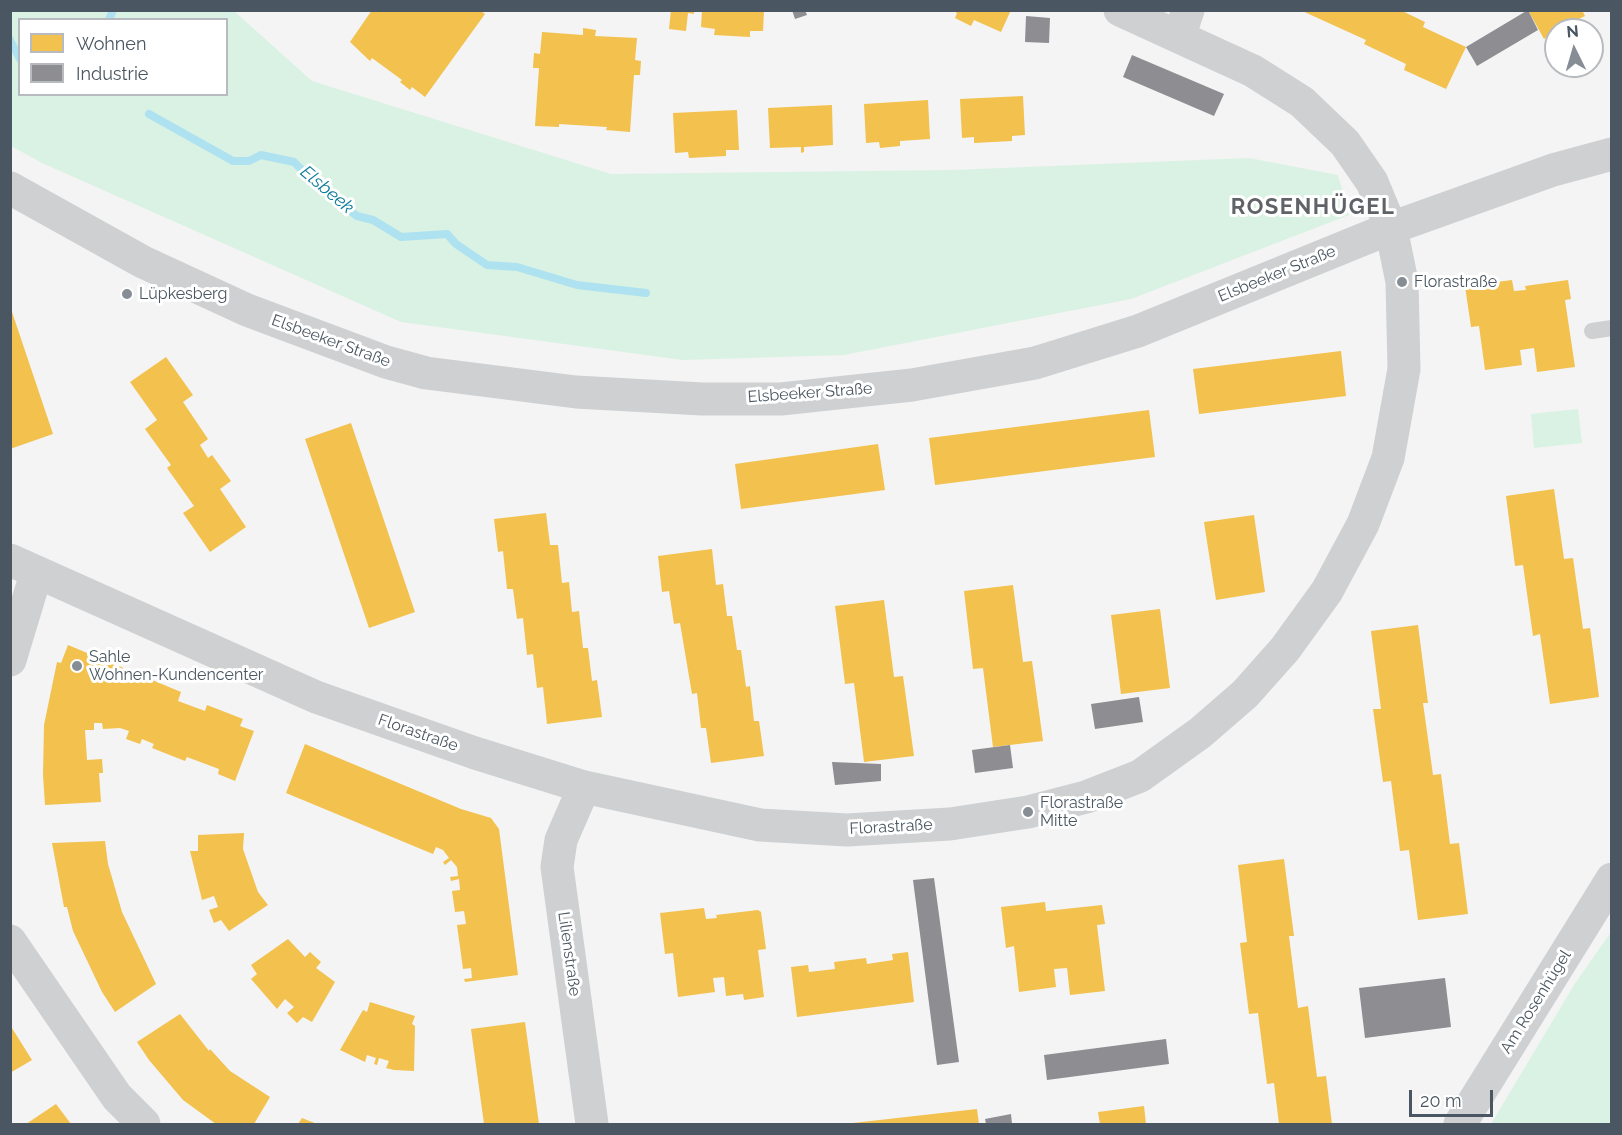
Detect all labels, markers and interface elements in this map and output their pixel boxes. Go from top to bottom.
legend [18,18,228,96]
north arrow [1544,18,1604,78]
text: N [1566,22,1579,42]
text: Wohnen [76,33,146,54]
text: Industrie [76,63,148,84]
water label: Elsbeek [296,161,358,219]
district label: ROSENHÜGEL [1231,194,1395,220]
street label: Elsbeeker Straße [1215,242,1339,306]
place label: Florastraße [1414,272,1497,292]
marker: Florastraße [1395,275,1409,289]
place label: Lüpkesberg [139,284,227,304]
marker: Lüpkesberg [120,287,134,301]
street label: Elsbeeker Straße [269,311,393,371]
street label: Elsbeeker Straße [747,379,873,407]
place label: Sahle Wohnen-Kundencenter [89,647,263,685]
marker: Sahle Wohnen-Kundencenter [70,659,84,673]
street label: Florastraße [376,710,460,756]
place label: Florastraße Mitte [1040,793,1123,831]
marker: Florastraße Mitte [1021,805,1035,819]
street label: Florastraße [849,815,933,839]
street label: Lilienstraße [554,911,584,997]
street label: Am Rosenhügel [1497,947,1575,1057]
scale bar [1412,1078,1496,1116]
text: 20 m [1420,1090,1462,1111]

